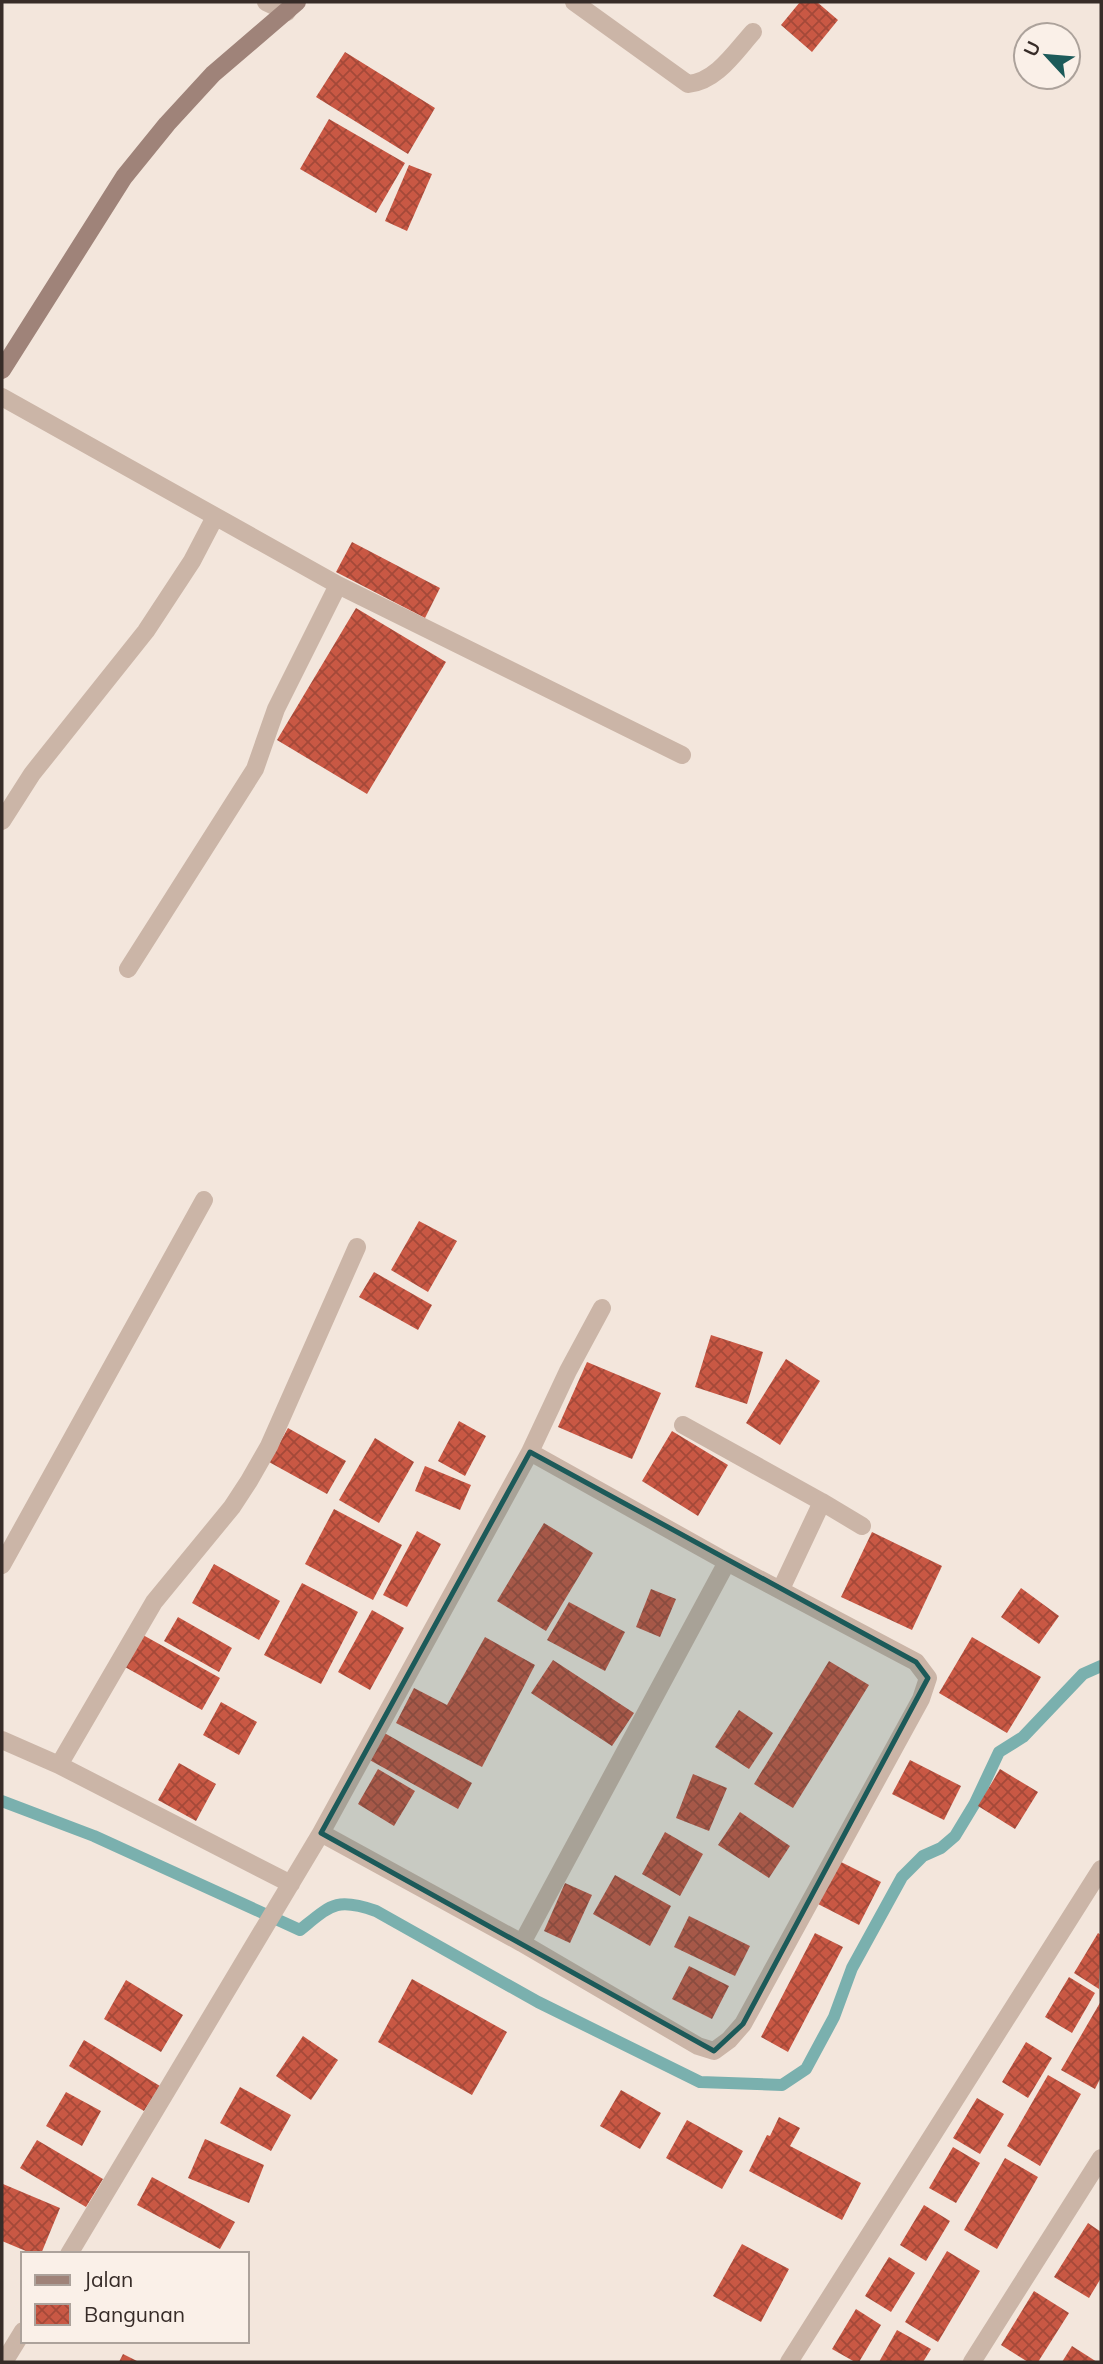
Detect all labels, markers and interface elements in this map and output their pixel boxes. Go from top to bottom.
north arrow [1012,21,1082,91]
text: U [1018,37,1046,60]
legend [21,2252,248,2343]
text: Jalan [84,2266,133,2292]
text: Bangunan [84,2301,185,2327]

